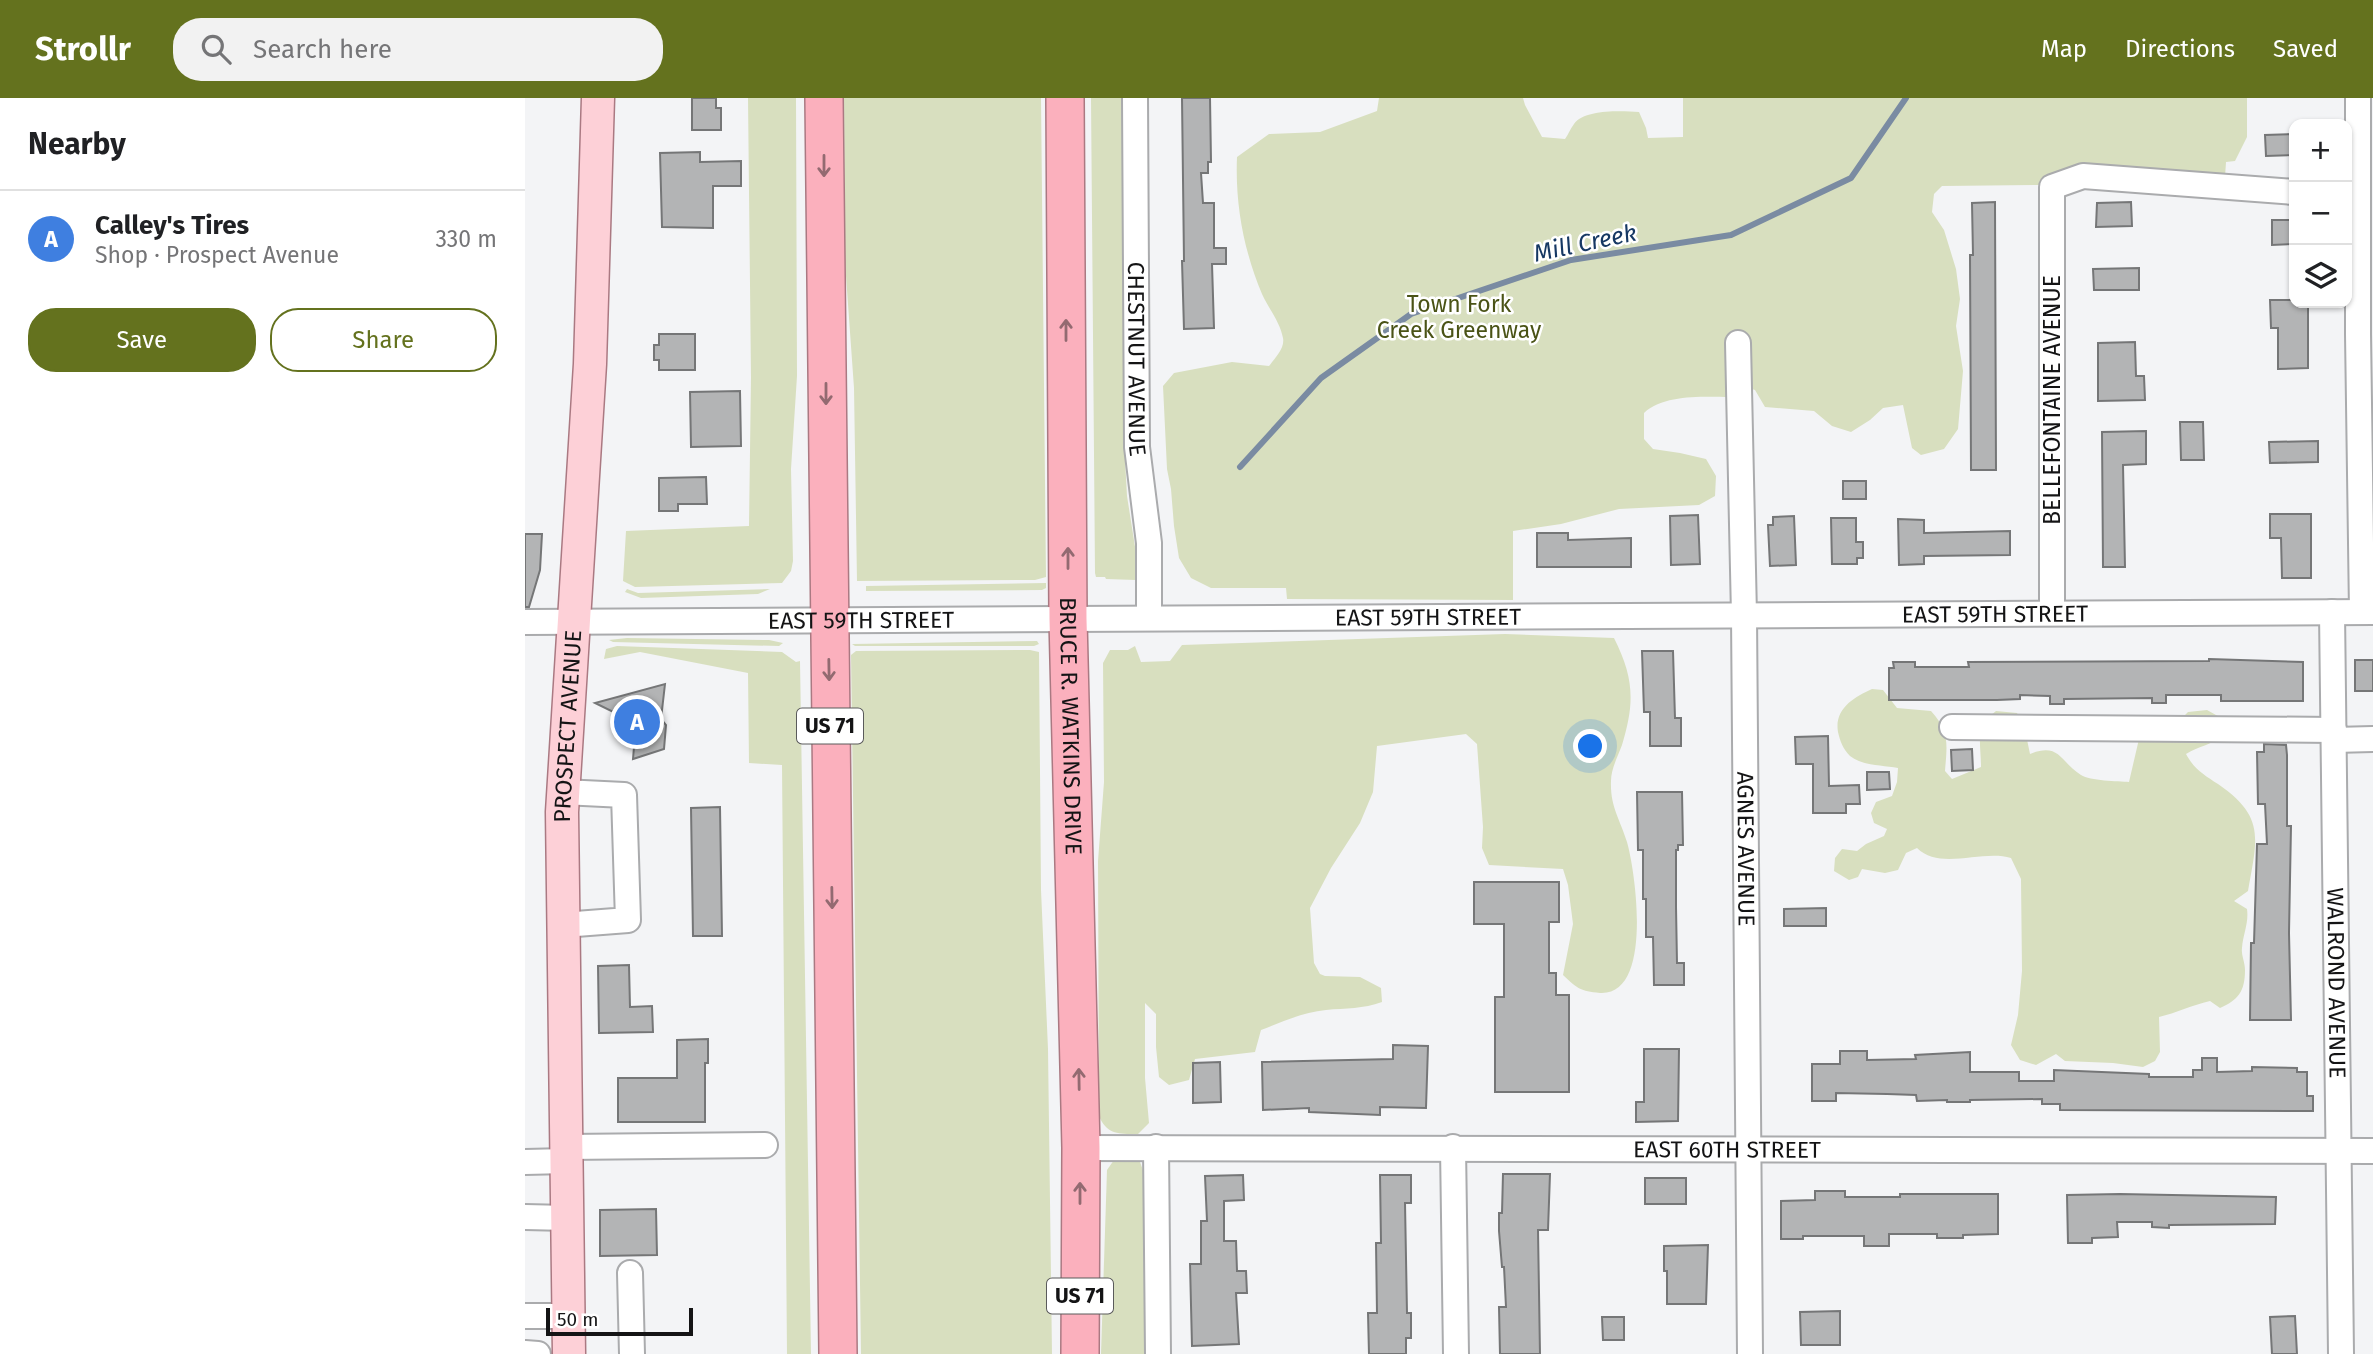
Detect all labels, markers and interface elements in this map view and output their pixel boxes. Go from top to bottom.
search box [173,18,663,81]
text: Strollr [35,29,131,69]
icon: search [197,30,235,68]
text: Search here [253,34,392,65]
text: Map [2041,35,2087,63]
text: Directions [2125,35,2235,63]
text: Saved [2273,35,2338,63]
map controls [2289,119,2352,308]
button: + [2289,119,2352,182]
text: Nearby [28,126,126,162]
one-way arrow [817,154,831,177]
button: − [2289,182,2352,245]
text: Calley's Tires [95,210,249,241]
water label: Mill Creek [1531,218,1639,268]
text: A [44,225,58,253]
text: 330 m [435,225,497,253]
text: Shop · Prospect Avenue [95,241,339,269]
button: layers [2289,245,2352,308]
street label: CHESTNUT AVENUE [1122,262,1152,458]
street label: BELLEFONTAINE AVENUE [2038,275,2066,525]
park label: Town Fork Creek Greenway [1377,290,1542,344]
button: Save [28,308,256,372]
button: Share [270,308,497,372]
one-way arrow [1059,319,1073,342]
one-way arrow [819,382,833,405]
one-way arrow [1061,547,1075,570]
street label: BRUCE R. WATKINS DRIVE [1054,597,1088,855]
street label: EAST 59TH STREET [1902,600,2088,629]
street label: EAST 59TH STREET [1335,603,1521,632]
street label: EAST 59TH STREET [768,606,954,635]
street label: PROSPECT AVENUE [548,629,587,823]
one-way arrow [822,658,836,681]
pin: A [614,696,660,748]
road number: US 71 [797,708,863,744]
your location [1573,729,1607,763]
street label: AGNES AVENUE [1731,771,1761,927]
one-way arrow [825,886,839,909]
street label: WALROND AVENUE [2321,887,2352,1079]
one-way arrow [1072,1068,1086,1091]
street label: EAST 60TH STREET [1633,1135,1821,1164]
one-way arrow [1073,1182,1087,1205]
road number: US 71 [1047,1278,1113,1314]
scale bar [546,1305,693,1337]
text: 50 m [557,1308,598,1331]

